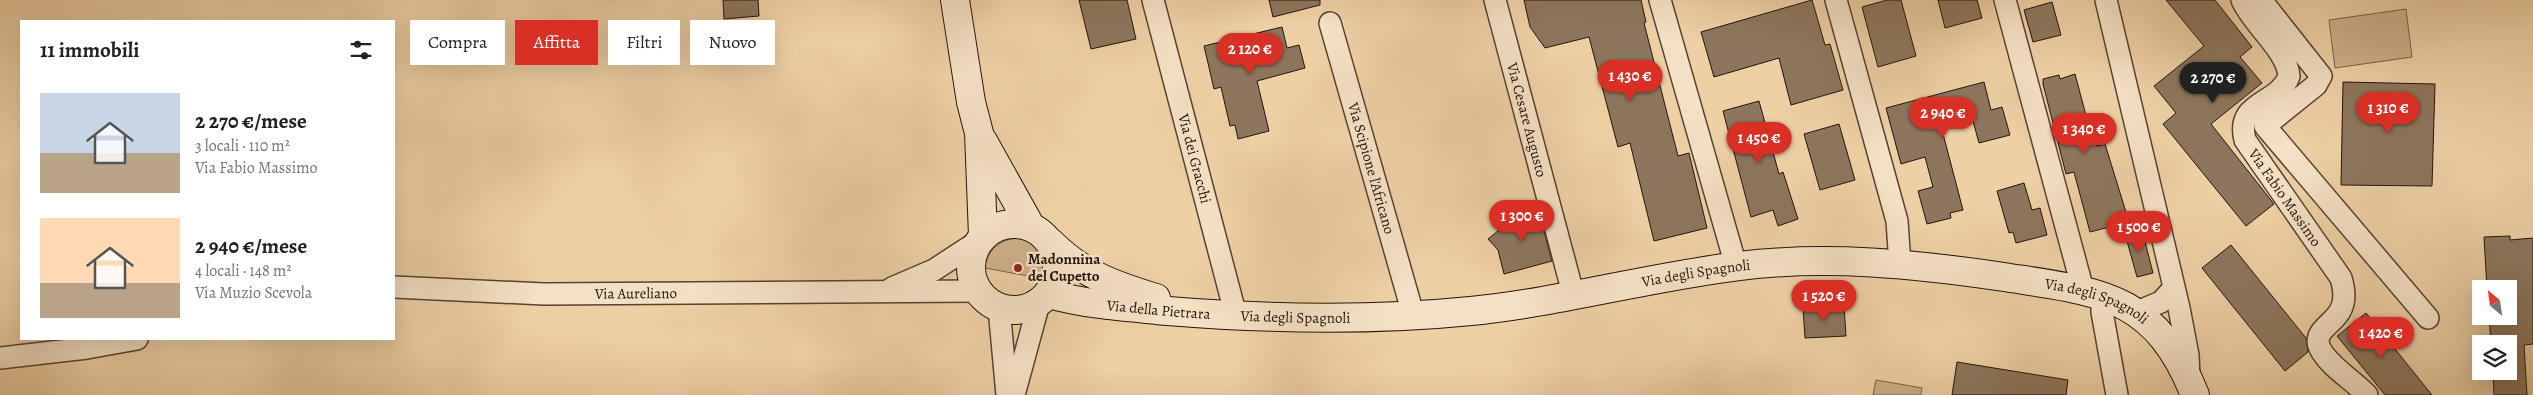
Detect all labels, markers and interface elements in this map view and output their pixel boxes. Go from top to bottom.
chip: Compra [410,20,505,65]
chip: Affitta [515,20,598,65]
chip: Filtri [608,20,680,65]
chip: Nuovo [690,20,775,65]
pin: 2 120 € [1204,32,1296,75]
text: 11 immobili [40,36,139,64]
icon: filters [347,36,375,64]
text: 2 120 € [1228,38,1272,60]
street label: Via Cesare Augusto [1502,59,1552,179]
pin: 1 430 € [1584,59,1676,102]
pin: 2 270 € [2167,62,2259,104]
text: 1 430 € [1609,65,1651,87]
text: 2 270 € [2190,67,2236,89]
pin: 1 310 € [2342,92,2434,134]
pin: 2 940 € [1897,96,1989,139]
text: 1 310 € [2367,97,2409,119]
street label: Via Scipione l'Africano [1343,99,1400,236]
text: 2 940 € [1920,102,1966,124]
text: 2 270 €/mese [195,107,307,135]
street label: Via dei Gracchi [1173,111,1216,206]
pin: 1 340 € [2038,112,2130,155]
icon: home [80,113,140,173]
text: 1 340 € [2063,118,2105,140]
pin: 1 450 € [1713,121,1805,164]
text: 1 450 € [1738,127,1780,149]
text: 3 locali · 110 m² [195,135,290,157]
street label: Via Fabio Massimo [2243,144,2326,250]
text: Via Fabio Massimo [195,157,318,179]
pin: 1 300 € [1476,200,1568,242]
text: 1 300 € [1500,205,1544,227]
pin: 1 500 € [2093,210,2185,253]
text: 1 500 € [2117,216,2161,238]
text: 2 940 €/mese [195,232,307,260]
icon: home [80,238,140,298]
place label: Madonnina del Cupetto [1028,249,1101,286]
street label: Via degli Spagnoli [1639,255,1751,292]
text: 4 locali · 148 m² [195,260,292,282]
marker: Madonnina del Cupetto [1012,262,1024,274]
street label: Via degli Spagnoli [2042,273,2153,328]
pin: 1 520 € [1778,280,1870,322]
north arrow [2472,280,2518,325]
map controls [2472,280,2517,380]
text: Via Muzio Scevola [195,282,312,304]
street label: Via Aureliano [594,283,677,304]
text: 1 520 € [1802,285,1846,307]
street label: Via della Pietrara [1105,295,1211,324]
street label: Via degli Spagnoli [1239,306,1350,328]
pin: 1 420 € [2335,316,2427,359]
text: 1 420 € [2359,322,2403,344]
button: layers [2472,335,2517,380]

